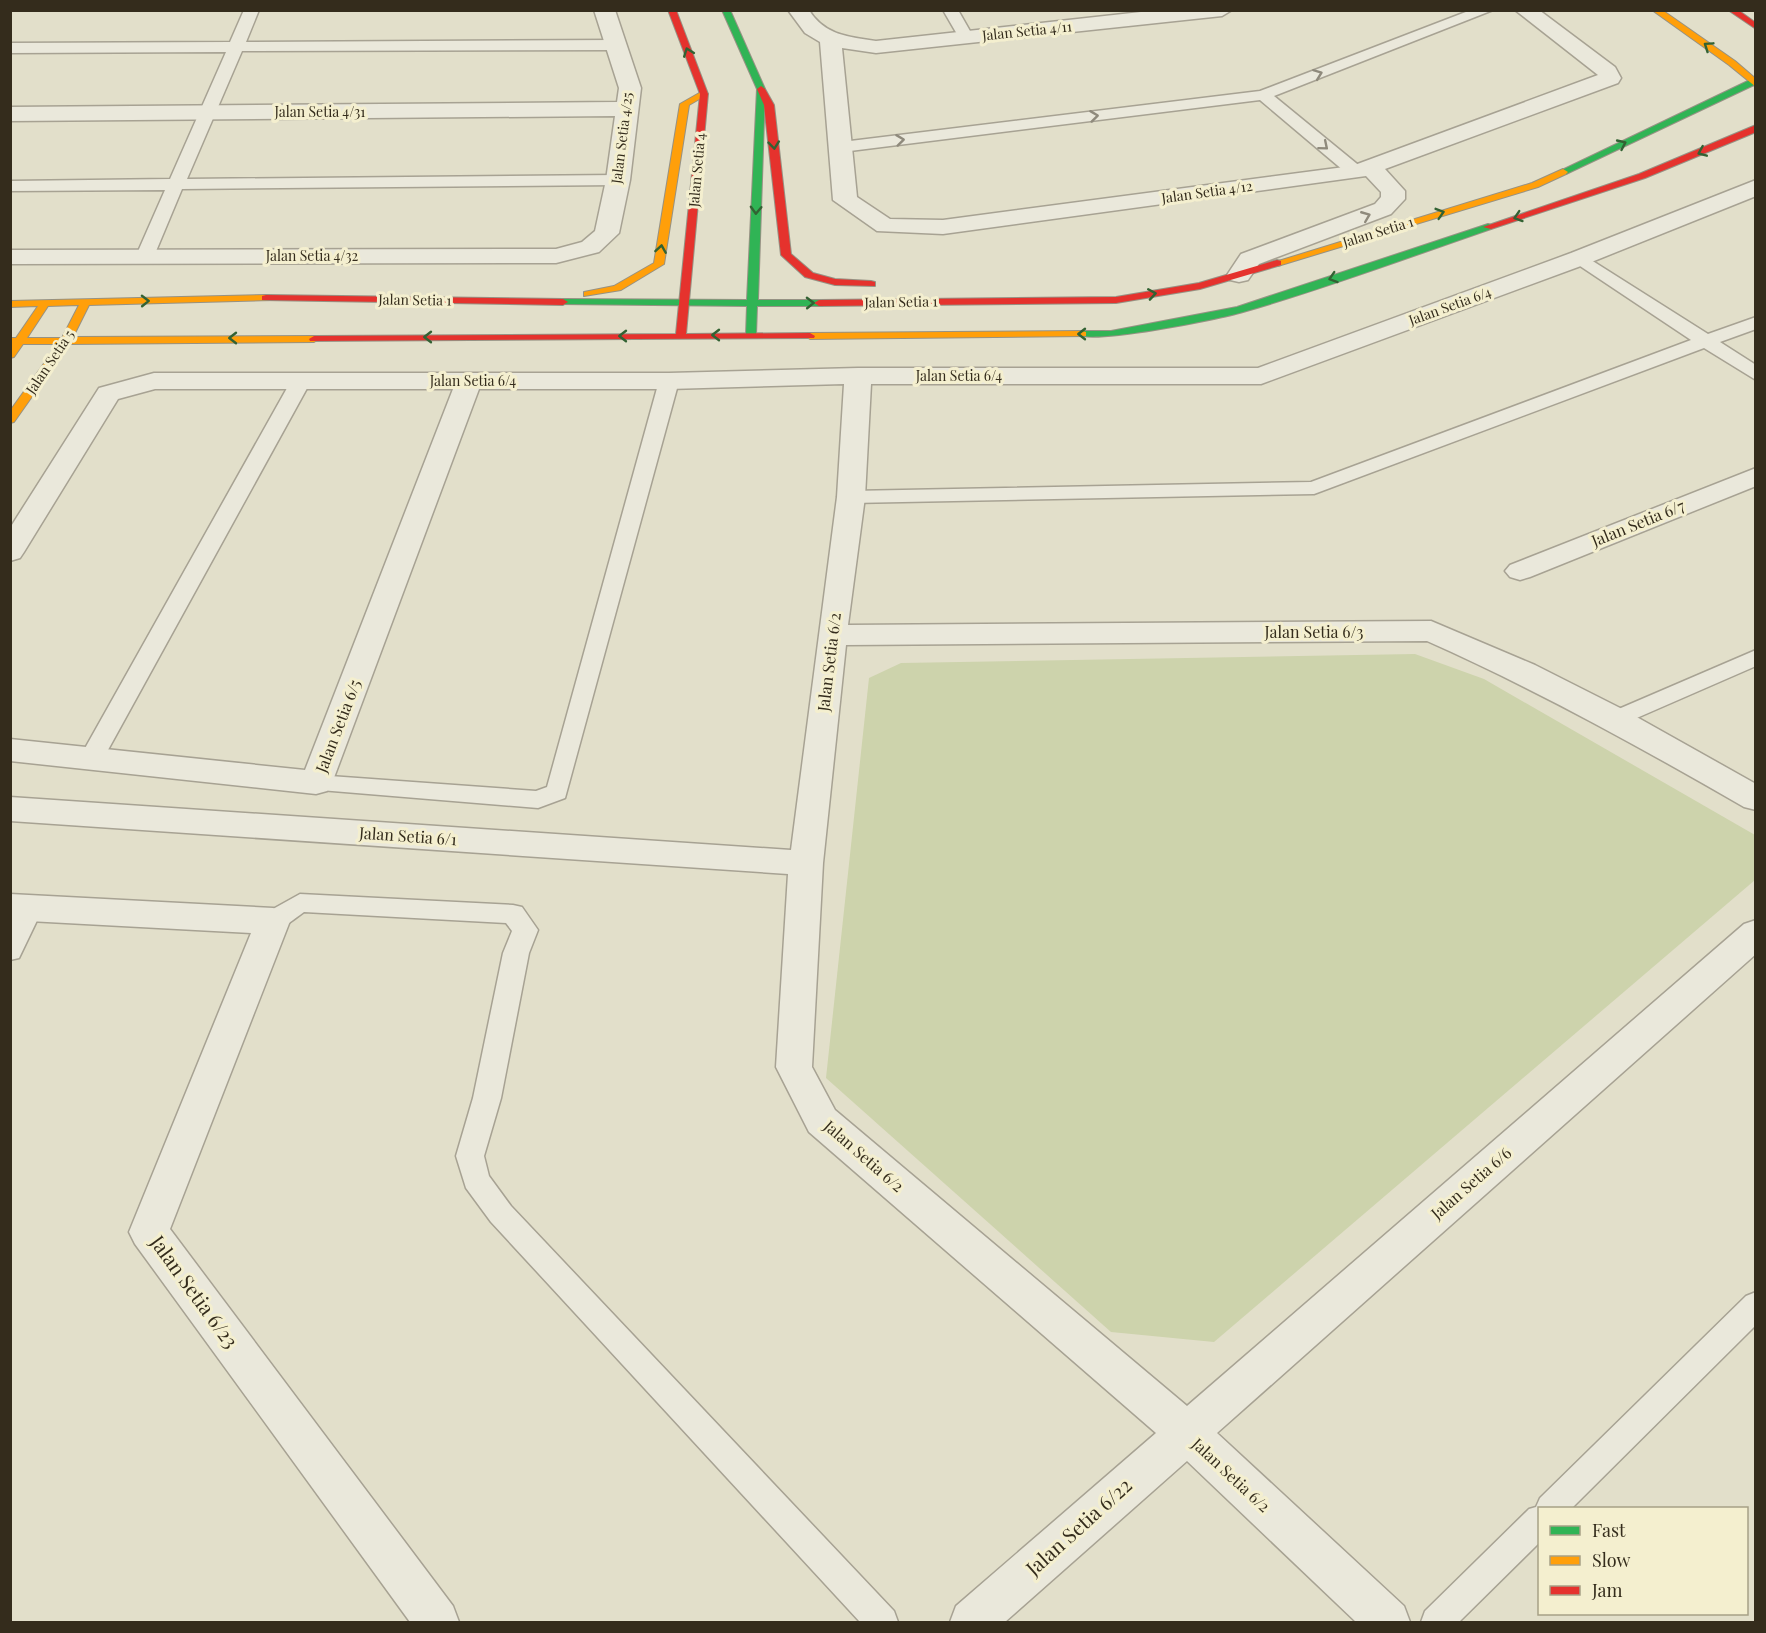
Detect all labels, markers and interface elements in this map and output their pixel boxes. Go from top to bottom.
street label: Jalan Setia 4/11 [980,16,1073,45]
one-way arrow [1703,42,1714,53]
one-way arrow [682,47,695,58]
one-way arrow [1312,69,1323,82]
street label: Jalan Setia 4/25 [606,91,637,186]
street label: Jalan Setia 4/31 [273,102,366,121]
one-way arrow [1089,110,1099,123]
street label: Jalan Setia 4 [684,132,709,209]
one-way arrow [896,134,905,147]
one-way arrow [1317,139,1328,150]
one-way arrow [1615,139,1626,151]
one-way arrow [767,141,780,150]
one-way arrow [1697,145,1708,157]
street label: Jalan Setia 4/12 [1159,176,1254,207]
one-way arrow [749,206,762,215]
one-way arrow [1434,208,1445,220]
one-way arrow [1513,210,1524,223]
one-way arrow [1359,211,1370,223]
street label: Jalan Setia 1 [1339,212,1416,252]
one-way arrow [654,244,667,254]
street label: Jalan Setia 4/32 [265,246,359,265]
one-way arrow [1328,271,1339,284]
street label: Jalan Setia 6/4 [1405,282,1494,330]
one-way arrow [1146,288,1156,301]
street label: Jalan Setia 1 [377,289,452,310]
street label: Jalan Setia 1 [863,291,938,312]
one-way arrow [140,295,149,307]
one-way arrow [806,297,815,310]
street label: Jalan Setia 5 [20,326,78,398]
one-way arrow [1078,328,1087,340]
one-way arrow [711,329,720,341]
one-way arrow [618,330,627,342]
one-way arrow [423,331,432,343]
one-way arrow [228,332,237,344]
street label: Jalan Setia 6/4 [915,366,1002,385]
street label: Jalan Setia 6/4 [429,371,516,390]
street label: Jalan Setia 6/7 [1587,494,1688,551]
street label: Jalan Setia 6/2 [812,611,845,714]
street label: Jalan Setia 6/3 [1264,621,1363,642]
street label: Jalan Setia 6/5 [310,676,365,776]
street label: Jalan Setia 6/1 [357,822,458,849]
street label: Jalan Setia 6/2 [819,1114,909,1196]
street label: Jalan Setia 6/6 [1425,1142,1515,1224]
street label: Jalan Setia 6/23 [145,1228,245,1353]
street label: Jalan Setia 6/2 [1187,1432,1275,1516]
street label: Jalan Setia 6/22 [1018,1471,1137,1581]
legend [1538,1507,1748,1615]
text: Fast [1592,1518,1626,1542]
text: Slow [1592,1548,1630,1572]
text: Jam [1591,1578,1622,1602]

